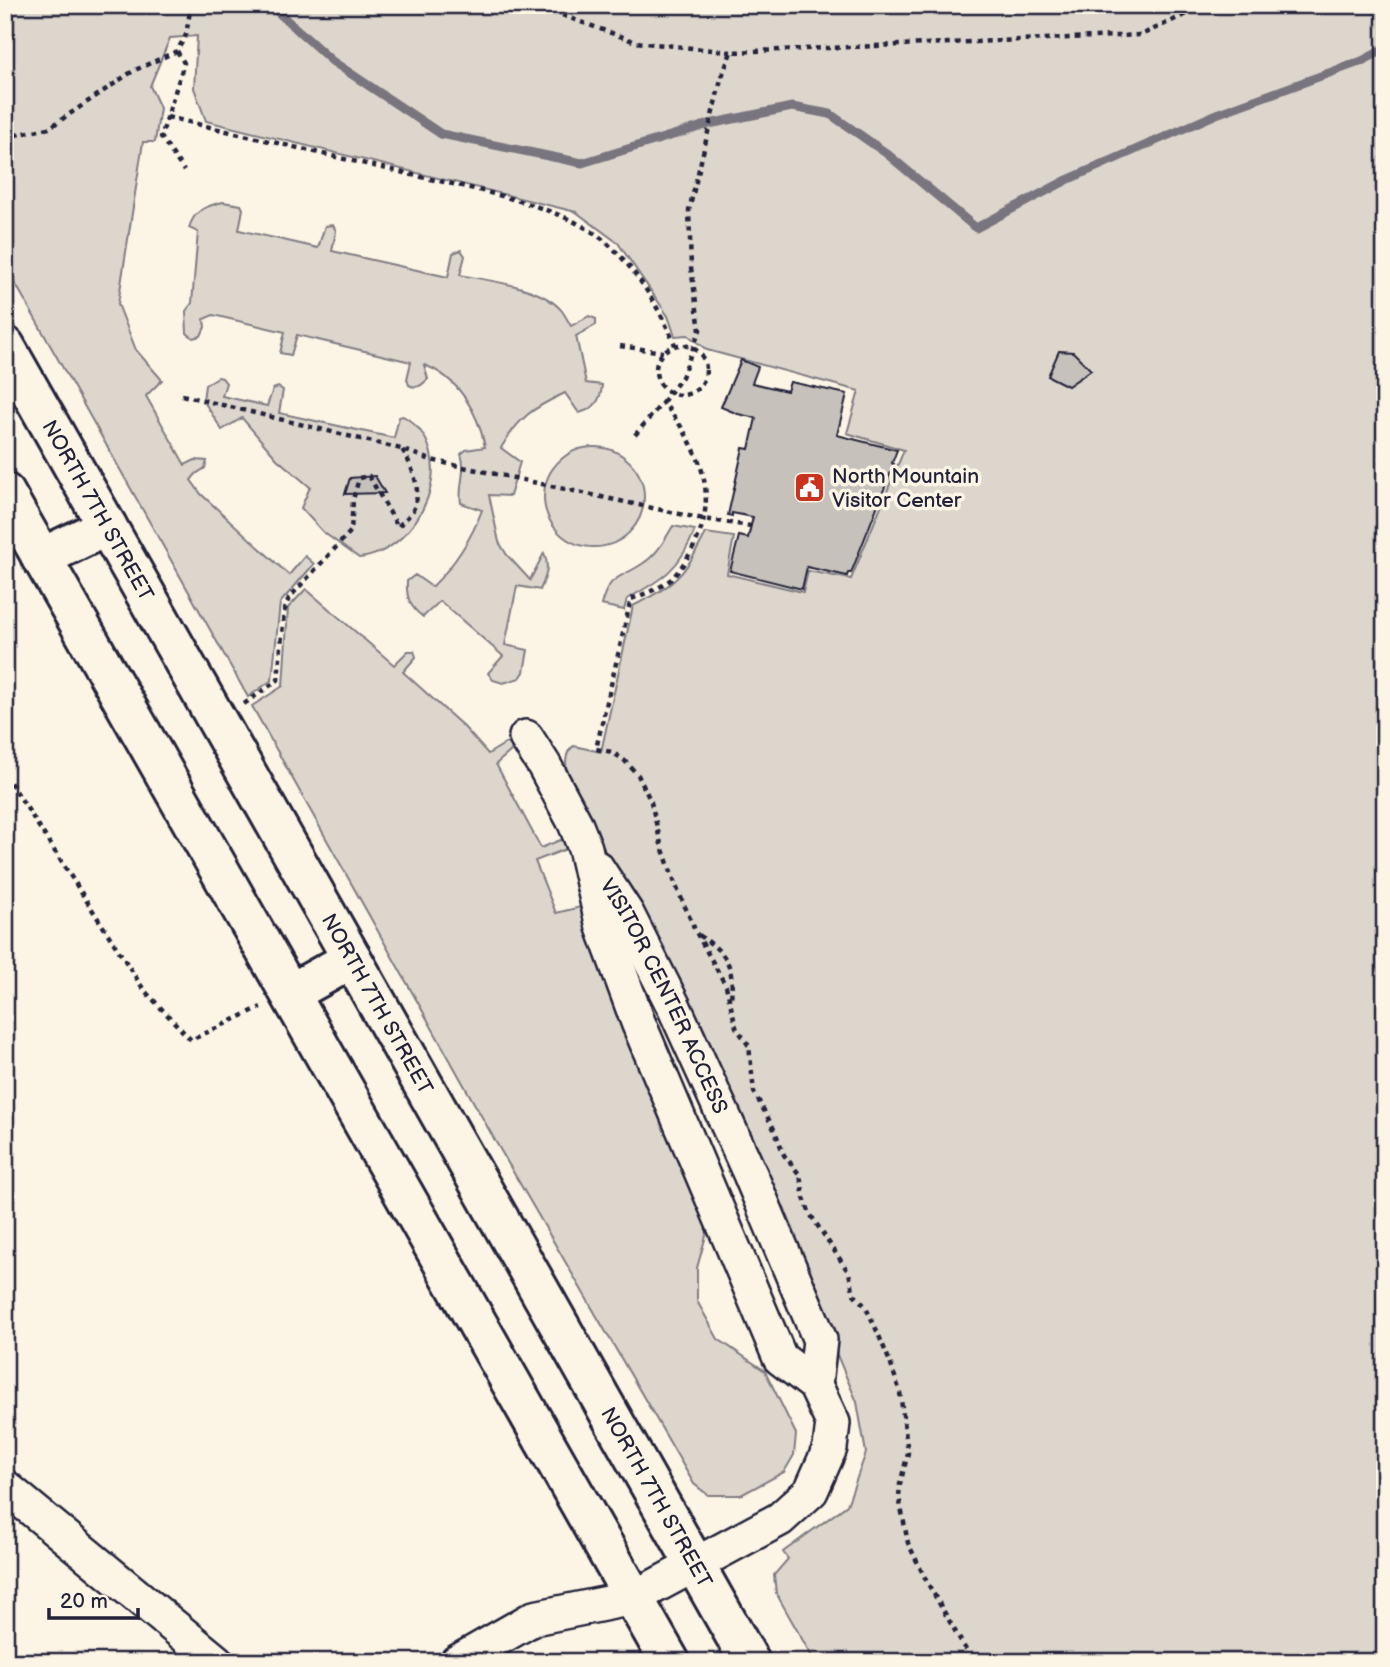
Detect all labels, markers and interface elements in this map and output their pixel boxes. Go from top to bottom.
street label: NORTH 7TH STREET [37,416,159,606]
place label: North Mountain Visitor Center [832,464,979,513]
public building icon: North Mountain Visitor Center [792,471,826,505]
street label: VISITOR CENTER ACCESS [595,874,733,1118]
street label: NORTH 7TH STREET [316,909,439,1099]
street label: NORTH 7TH STREET [596,1403,718,1592]
scale bar [49,1576,138,1620]
text: 20 m [60,1589,108,1614]

